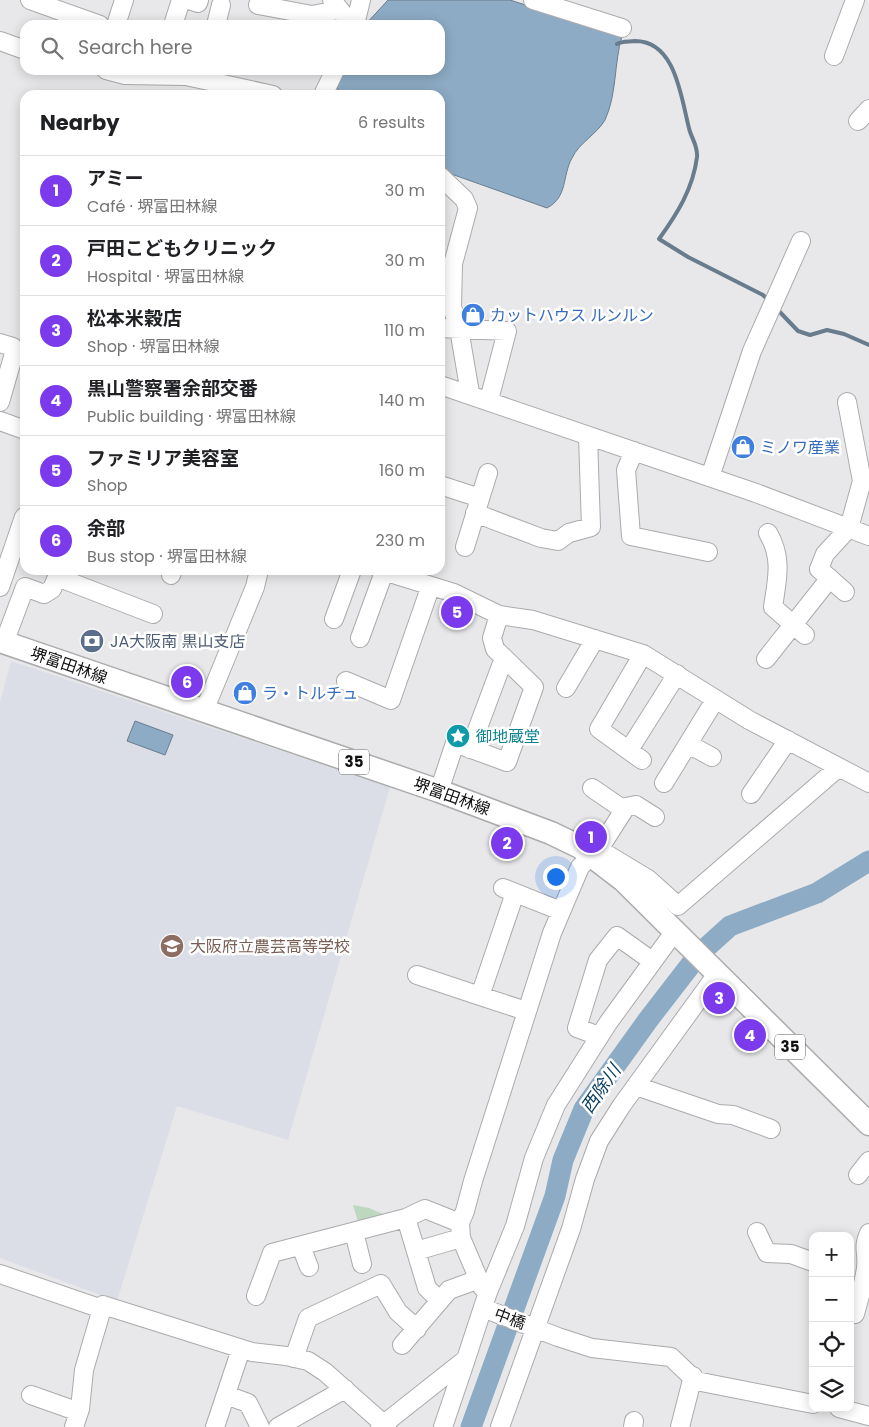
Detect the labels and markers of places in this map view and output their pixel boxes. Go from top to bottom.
shop icon: カットハウス ルンルン [460,302,486,328]
place label: カットハウス ルンルン [490,304,654,327]
shop icon: ミノワ産業 [730,434,756,460]
place label: ミノワ産業 [760,436,840,459]
pin: 5 [441,593,473,631]
bank icon: JA大阪南 黒山支店 [79,628,105,654]
place label: JA大阪南 黒山支店 [110,630,246,653]
pin: 6 [171,663,203,701]
shop icon: ラ・トルチュ [232,680,258,706]
place label: ラ・トルチュ [262,682,358,705]
place icon: 御地蔵堂 [445,723,471,749]
place label: 御地蔵堂 [476,725,540,748]
pin: 1 [575,818,607,856]
pin: 2 [491,824,523,862]
school or university icon: 大阪府立農芸高等学校 [159,933,185,959]
place label: 大阪府立農芸高等学校 [190,935,350,958]
pin: 3 [703,979,735,1017]
pin: 4 [734,1016,766,1054]

